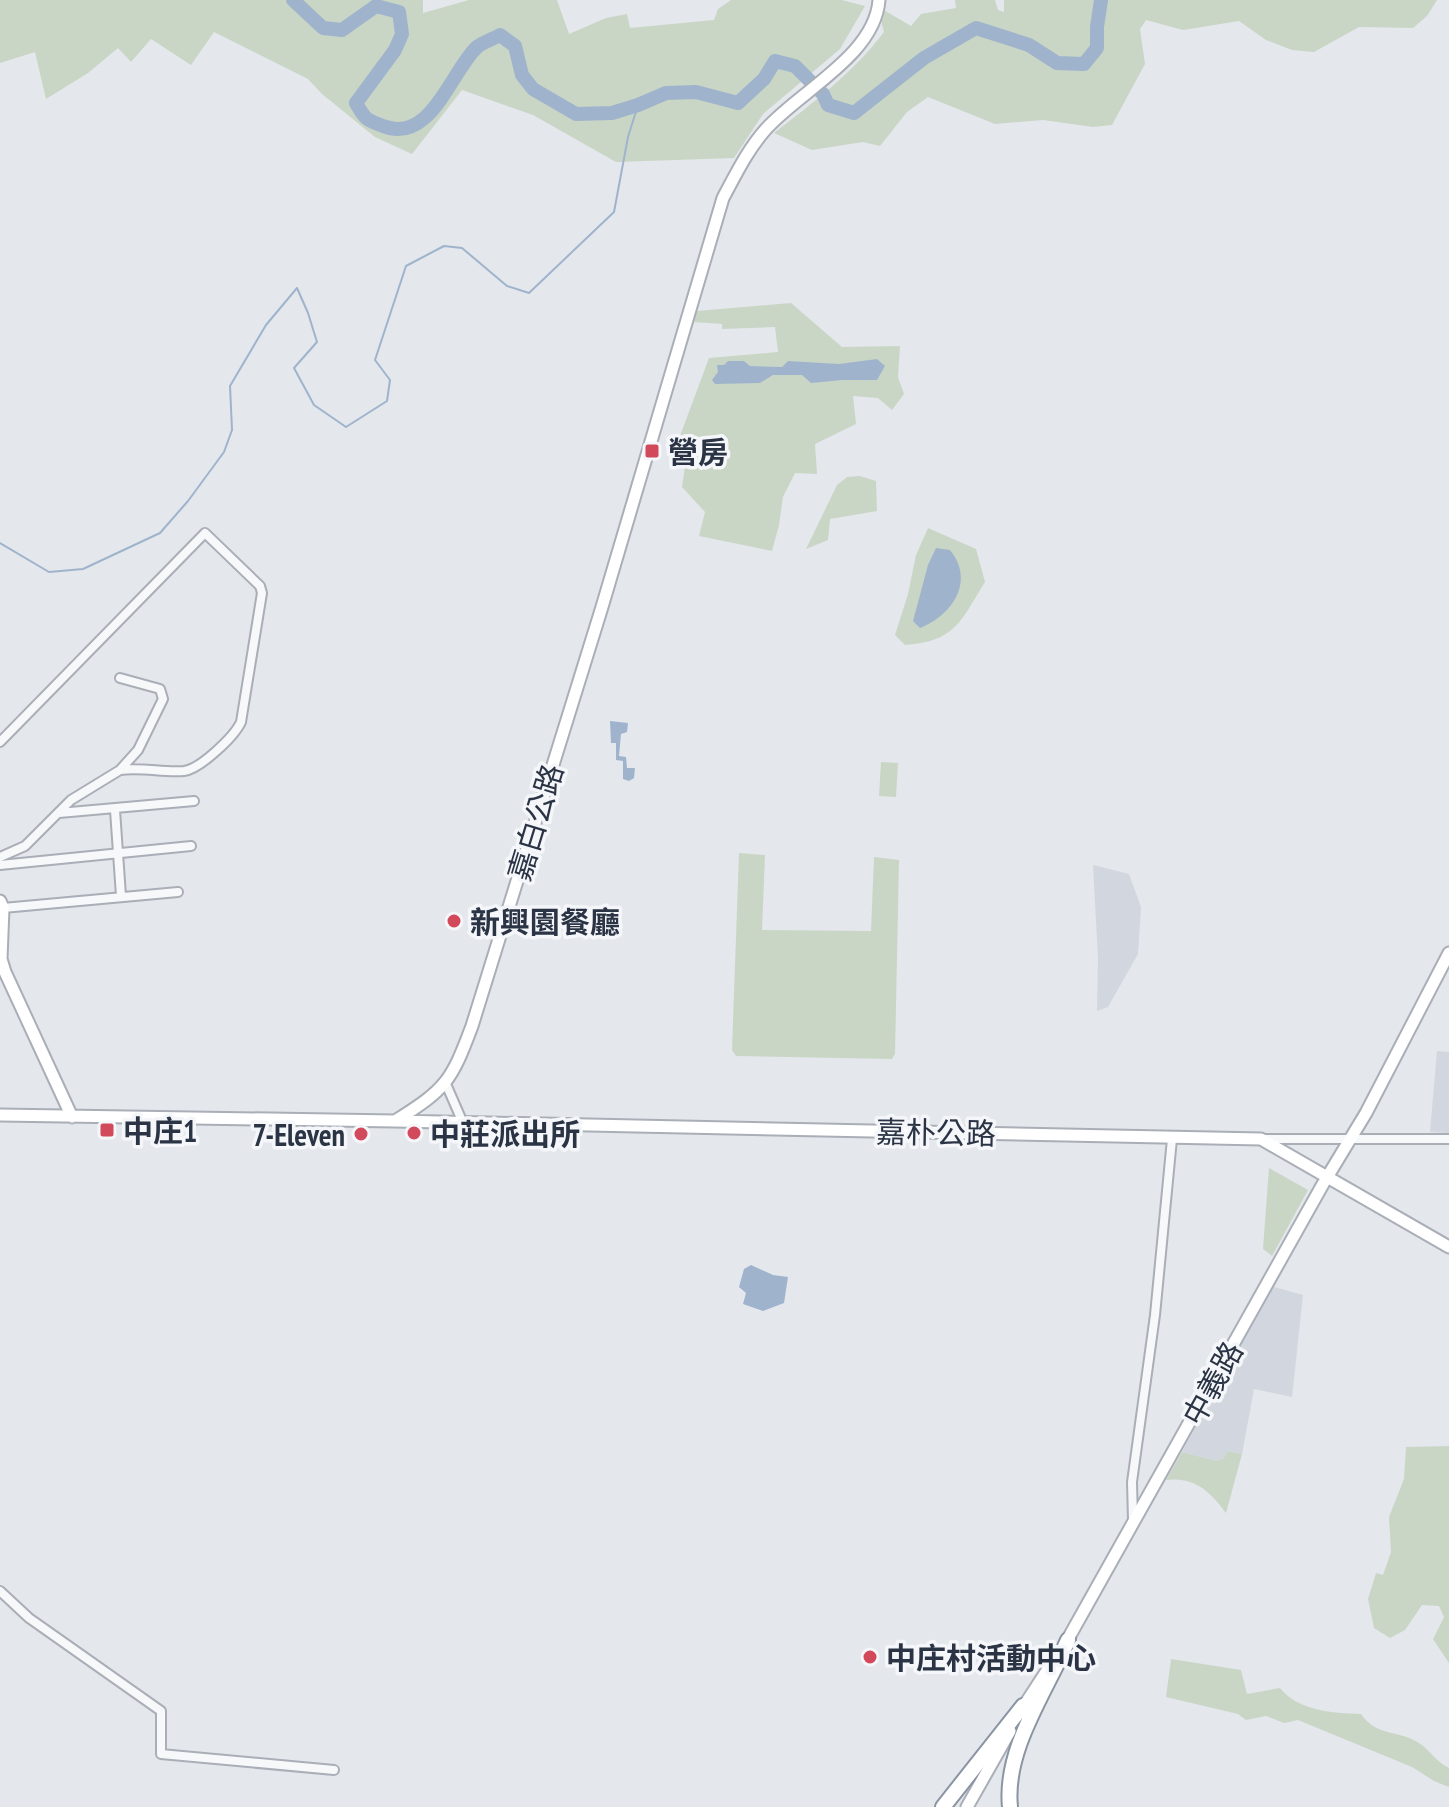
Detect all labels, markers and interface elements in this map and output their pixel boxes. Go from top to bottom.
place label: 營房 [668,432,728,471]
marker: 營房 [643,442,661,460]
street label: 嘉白公路 [499,759,571,885]
place label: 新興園餐廳 [470,902,620,941]
marker: 新興園餐廳 [445,912,463,930]
place label: 中庄1 [123,1111,197,1150]
street label: 嘉朴公路 [876,1111,996,1153]
place label: 中莊派出所 [430,1114,580,1153]
place label: 7-Eleven [252,1115,345,1154]
marker: 中庄1 [98,1121,116,1139]
marker: 中莊派出所 [405,1124,423,1142]
marker: 7-Eleven [352,1125,370,1143]
street label: 中義路 [1173,1334,1251,1432]
place label: 中庄村活動中心 [886,1638,1096,1677]
marker: 中庄村活動中心 [861,1648,879,1666]

